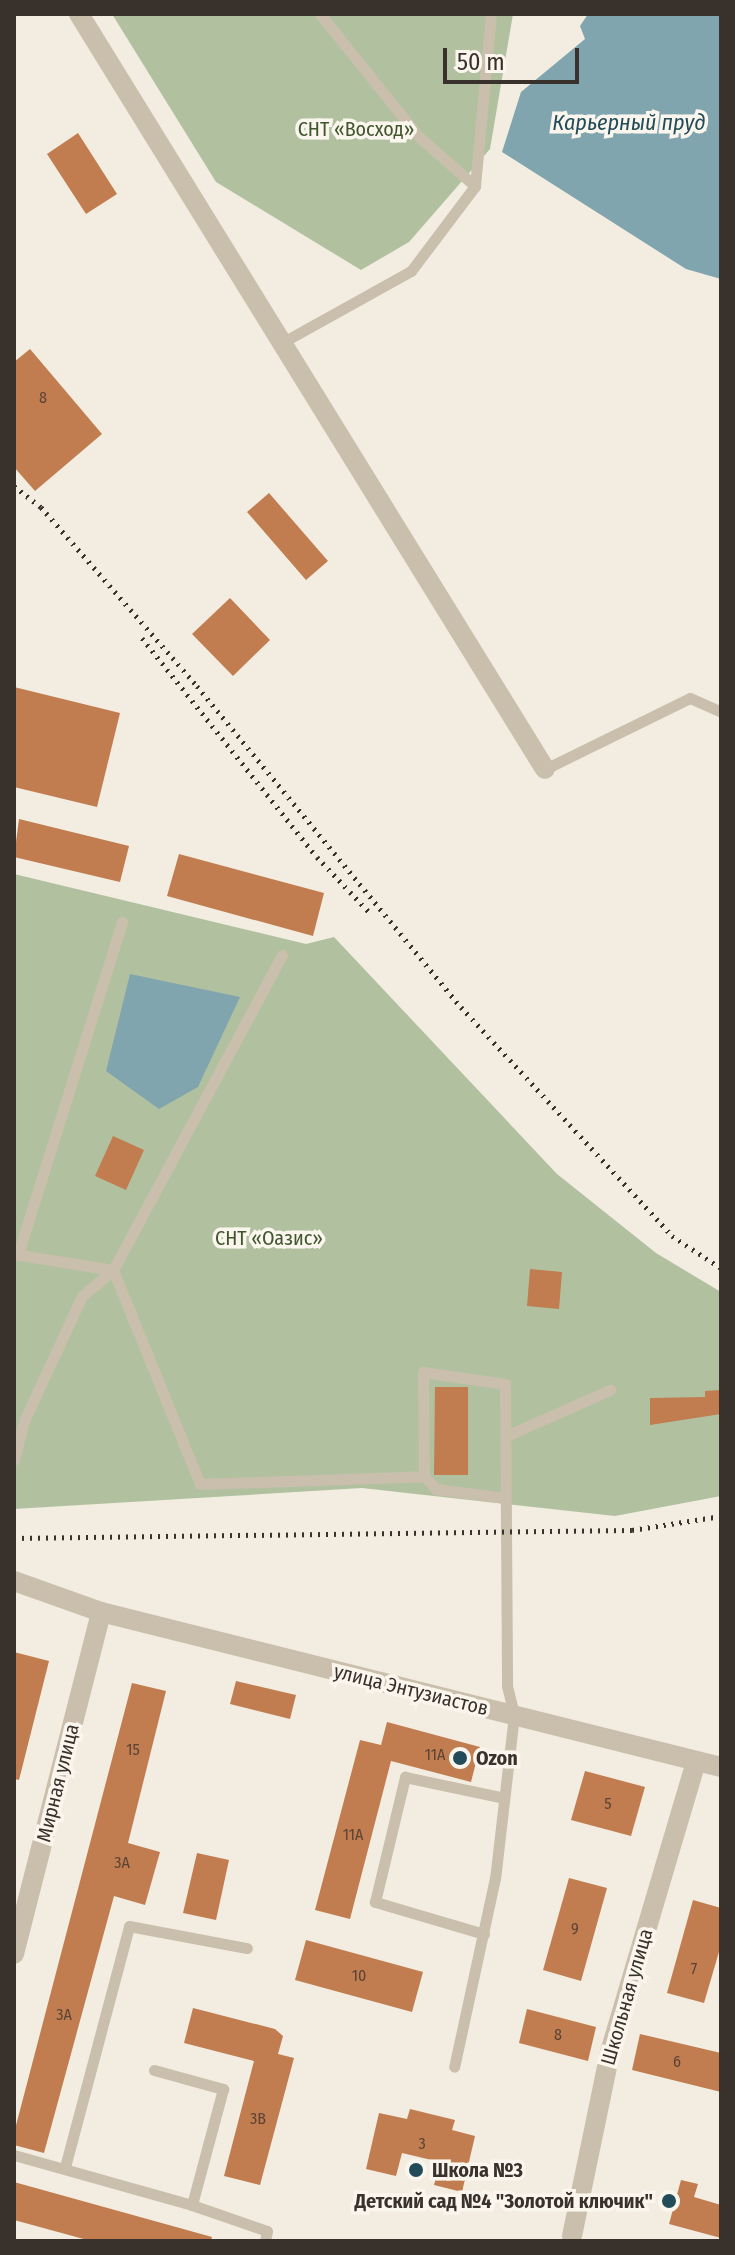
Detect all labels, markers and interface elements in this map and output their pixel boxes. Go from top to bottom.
scale bar [447,32,583,82]
text: 50 m [457,48,505,76]
water label: Карьерный пруд [552,110,706,136]
park label: СНТ «Восход» [298,117,414,141]
house number: 8 [39,388,47,408]
park label: СНТ «Оазис» [215,1226,323,1250]
street label: улица Энтузиастов [331,1659,491,1721]
street label: Мирная улица [32,1722,84,1844]
house number: 15 [126,1740,140,1760]
house number: 11А [425,1745,445,1765]
place label: Ozon [476,1746,518,1770]
marker: Ozon [451,1749,469,1767]
house number: 5 [604,1794,612,1814]
house number: 11А [343,1825,363,1845]
house number: 3А [114,1853,130,1873]
house number: 9 [571,1919,579,1939]
street label: Школьная улица [596,1926,658,2068]
house number: 7 [691,1959,697,1979]
house number: 10 [352,1966,366,1986]
house number: 3А [56,2005,72,2025]
house number: 8 [554,2025,562,2045]
house number: 6 [673,2052,681,2072]
house number: 3В [250,2109,266,2129]
house number: 3 [418,2134,426,2154]
place label: Школа №3 [432,2158,523,2182]
marker: Школа №3 [407,2161,425,2179]
place label: Детский сад №4 "Золотой ключик" [354,2189,653,2213]
marker: Детский сад №4 "Золотой ключик" [660,2192,678,2210]

